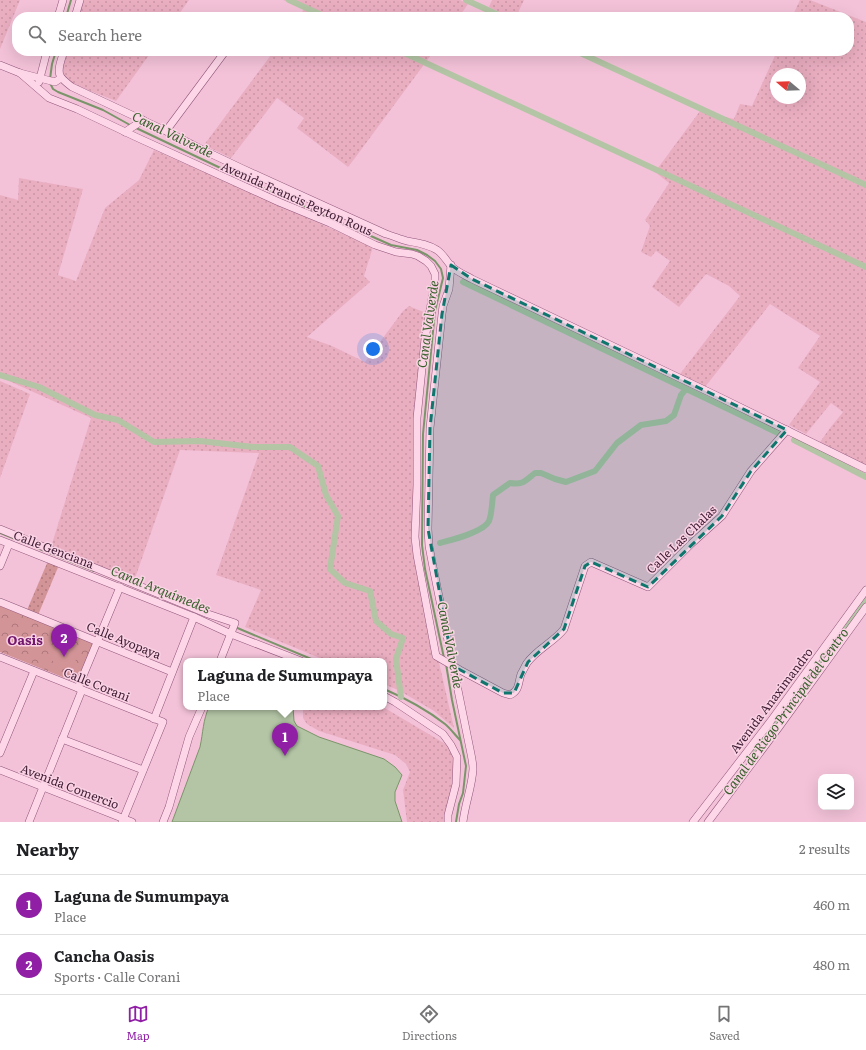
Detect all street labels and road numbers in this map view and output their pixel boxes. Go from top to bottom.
street label: Avenida Francis Peyton Rous [218,156,376,240]
street label: Calle Las Chalas [642,500,721,577]
street label: Calle Genciana [11,525,97,573]
street label: Calle Ayopaya [84,617,164,663]
street label: Avenida Anaximandro [725,643,817,757]
street label: Calle Corani [61,662,133,706]
street label: Avenida Comercio [18,759,122,813]

